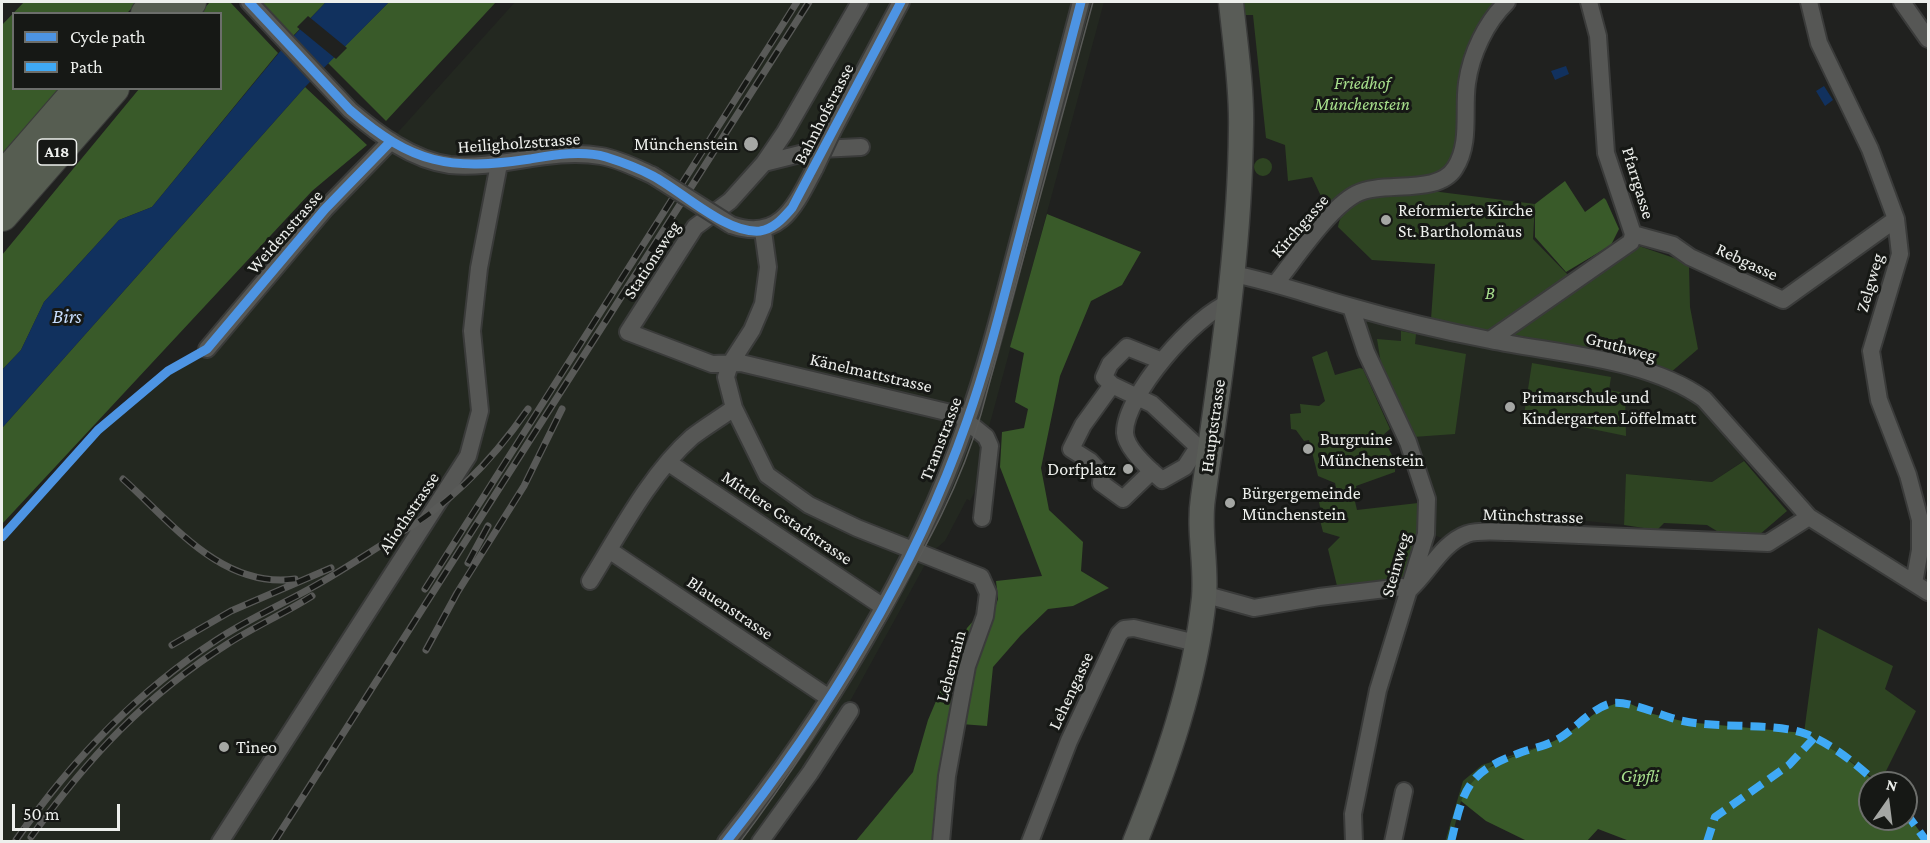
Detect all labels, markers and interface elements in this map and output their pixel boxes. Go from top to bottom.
legend [12,12,222,90]
text: Cycle path [70,27,145,47]
text: Path [70,57,103,77]
street label: Bahnhofstrasse [789,60,859,168]
park label: Friedhof Münchenstein [1314,72,1410,115]
street label: Heiligholzstrasse [457,128,581,158]
place label: Münchenstein [634,133,738,155]
marker: Münchenstein [742,135,760,153]
road number: A18 [38,139,76,165]
street label: Pfarrgasse [1617,144,1659,222]
street label: Weidenstrasse [242,185,328,279]
street label: Kirchgasse [1267,190,1333,262]
place label: Reformierte Kirche St. Bartholomäus [1398,199,1533,242]
marker: Reformierte Kirche St. Bartholomäus [1379,213,1393,227]
street label: Stationsweg [619,217,685,303]
street label: Rebgasse [1713,238,1781,286]
street label: Zelgweg [1851,251,1889,315]
park label: B [1485,282,1495,304]
water label: Birs [52,305,82,329]
street label: Gruthweg [1583,327,1659,367]
street label: Känelmattstrasse [808,348,934,398]
street label: Hauptstrasse [1196,378,1230,474]
place label: Primarschule und Kindergarten Löffelmatt [1522,386,1696,428]
street label: Tramstrasse [915,394,967,484]
marker: Primarschule und Kindergarten Löffelmatt [1503,400,1517,414]
place label: Burgruine Münchenstein [1320,428,1424,470]
marker: Burgruine Münchenstein [1301,442,1315,456]
place label: Dorfplatz [1047,458,1116,480]
marker: Dorfplatz [1121,462,1135,476]
street label: Mittlere Gstadstrasse [718,466,856,570]
street label: Aliothstrasse [374,468,444,558]
place label: Bürgergemeinde Münchenstein [1242,482,1361,524]
marker: Bürgergemeinde Münchenstein [1223,496,1237,510]
street label: Münchstrasse [1482,503,1584,529]
street label: Steinweg [1376,530,1416,600]
street label: Blauenstrasse [683,571,777,645]
street label: Lehenrain [931,628,971,704]
street label: Lehengasse [1044,649,1098,733]
place label: Tineo [236,736,277,758]
marker: Tineo [217,740,231,754]
park label: Gipfli [1621,765,1659,787]
north arrow [1858,771,1918,831]
text: N [1885,775,1899,795]
scale bar [15,792,123,830]
text: 50 m [23,804,60,824]

